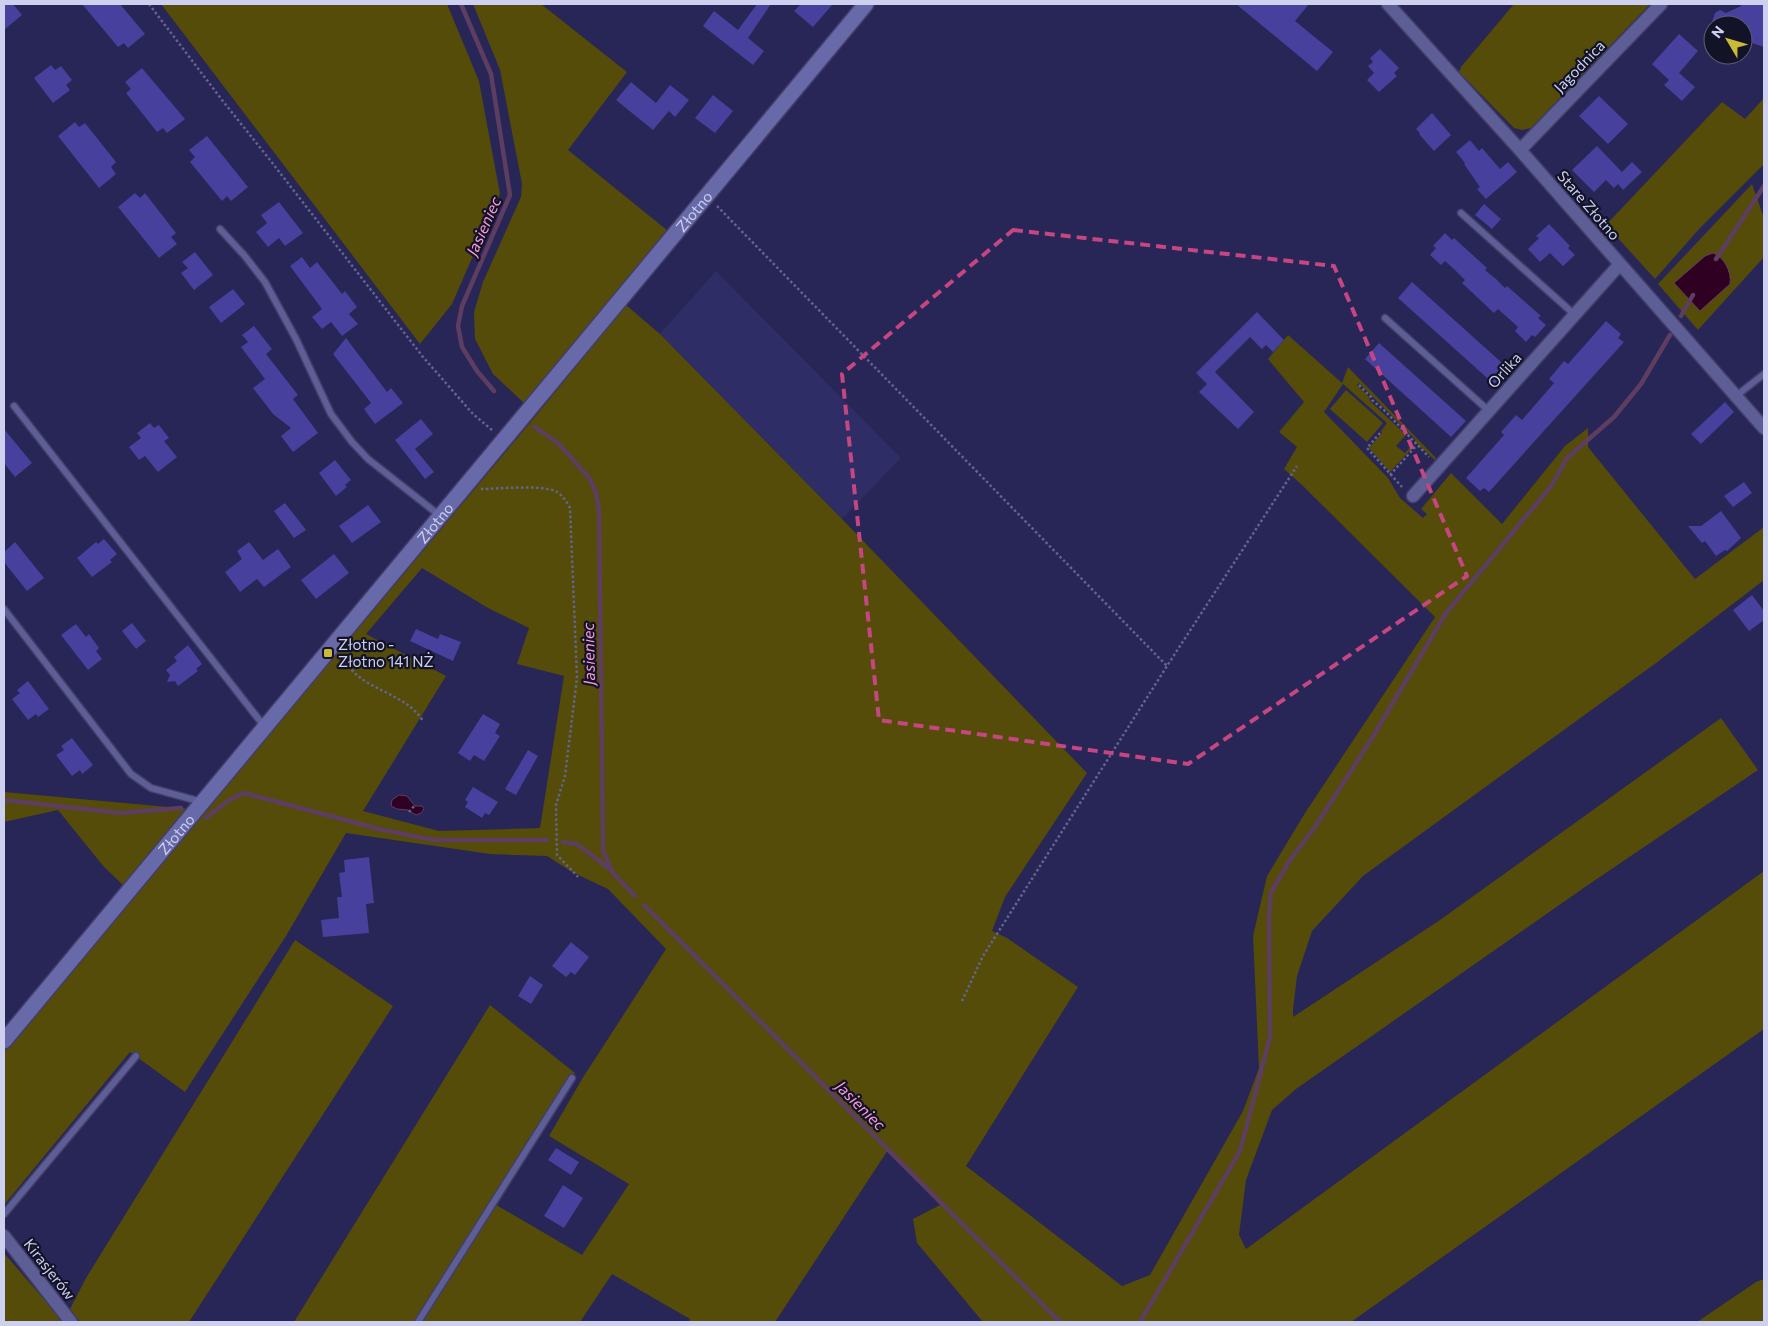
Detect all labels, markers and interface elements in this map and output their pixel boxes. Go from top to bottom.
north arrow [1703,15,1753,65]
text: N [1707,22,1727,41]
street label: Jagodnica [1550,36,1608,96]
street label: Stare Złotno [1554,167,1624,243]
street label: Złotno [672,187,716,235]
water label: Jasieniec [461,194,504,260]
street label: Orlika [1483,348,1525,392]
street label: Złotno [413,499,457,547]
water label: Jasieniec [578,623,598,687]
place label: Złotno - Złotno 141 NŻ [338,635,434,670]
marker: Złotno - Złotno 141 NŻ [322,647,334,659]
street label: Złotno [154,810,198,858]
water label: Jasieniec [831,1075,890,1134]
street label: Kirasjerów [21,1235,79,1303]

